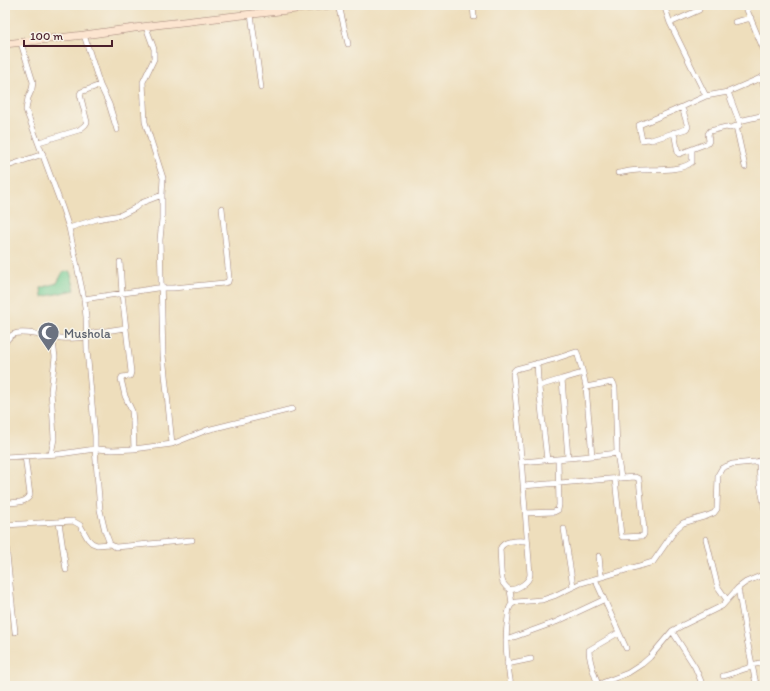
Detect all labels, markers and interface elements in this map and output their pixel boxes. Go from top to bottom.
scale bar [24,22,112,48]
text: 100 m [30,29,63,43]
mosque icon: Mushola [36,320,62,353]
place label: Mushola [64,326,111,341]

